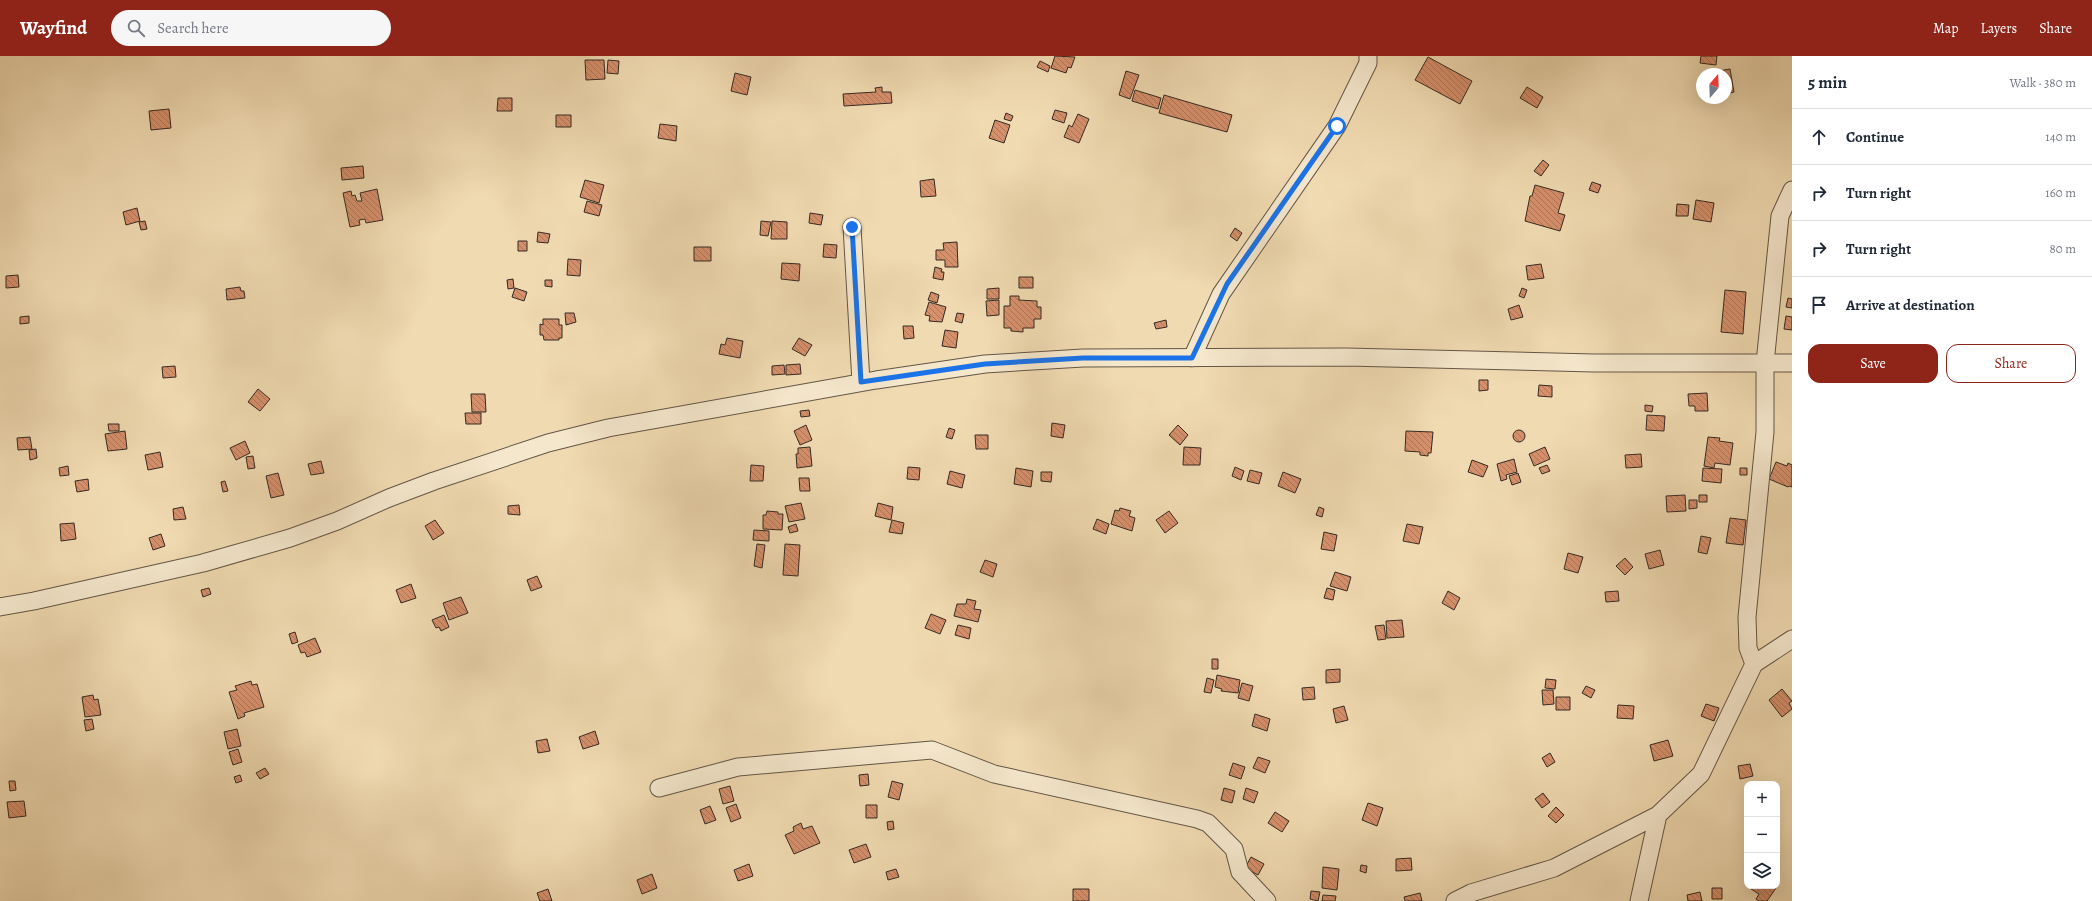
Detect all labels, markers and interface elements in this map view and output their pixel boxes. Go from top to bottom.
search box [111,10,391,46]
text: Wayfind [20,15,87,41]
icon: search [125,17,147,39]
text: Search here [157,18,229,38]
text: Map [1933,19,1959,38]
text: Layers [1981,19,2017,38]
text: Share [2039,19,2072,38]
north arrow [1696,68,1732,104]
text: 5 min [1808,71,1847,94]
text: Walk · 380 m [2009,74,2076,91]
route start [1328,117,1346,135]
icon: ahead [1808,126,1830,148]
text: Continue [1846,127,1904,147]
text: 140 m [2045,128,2076,145]
icon: right [1808,182,1830,204]
text: Turn right [1846,183,1911,203]
text: 160 m [2045,184,2076,201]
route end [843,218,861,236]
icon: right [1808,238,1830,260]
text: Turn right [1846,239,1911,259]
text: 80 m [2049,240,2076,257]
icon: arrive [1808,294,1830,316]
text: Arrive at destination [1846,295,1975,315]
button: Save [1808,344,1938,383]
button: Share [1946,344,2076,383]
map controls [1744,781,1780,889]
button: + [1744,781,1780,817]
button: − [1744,817,1780,853]
button: layers [1744,853,1780,889]

